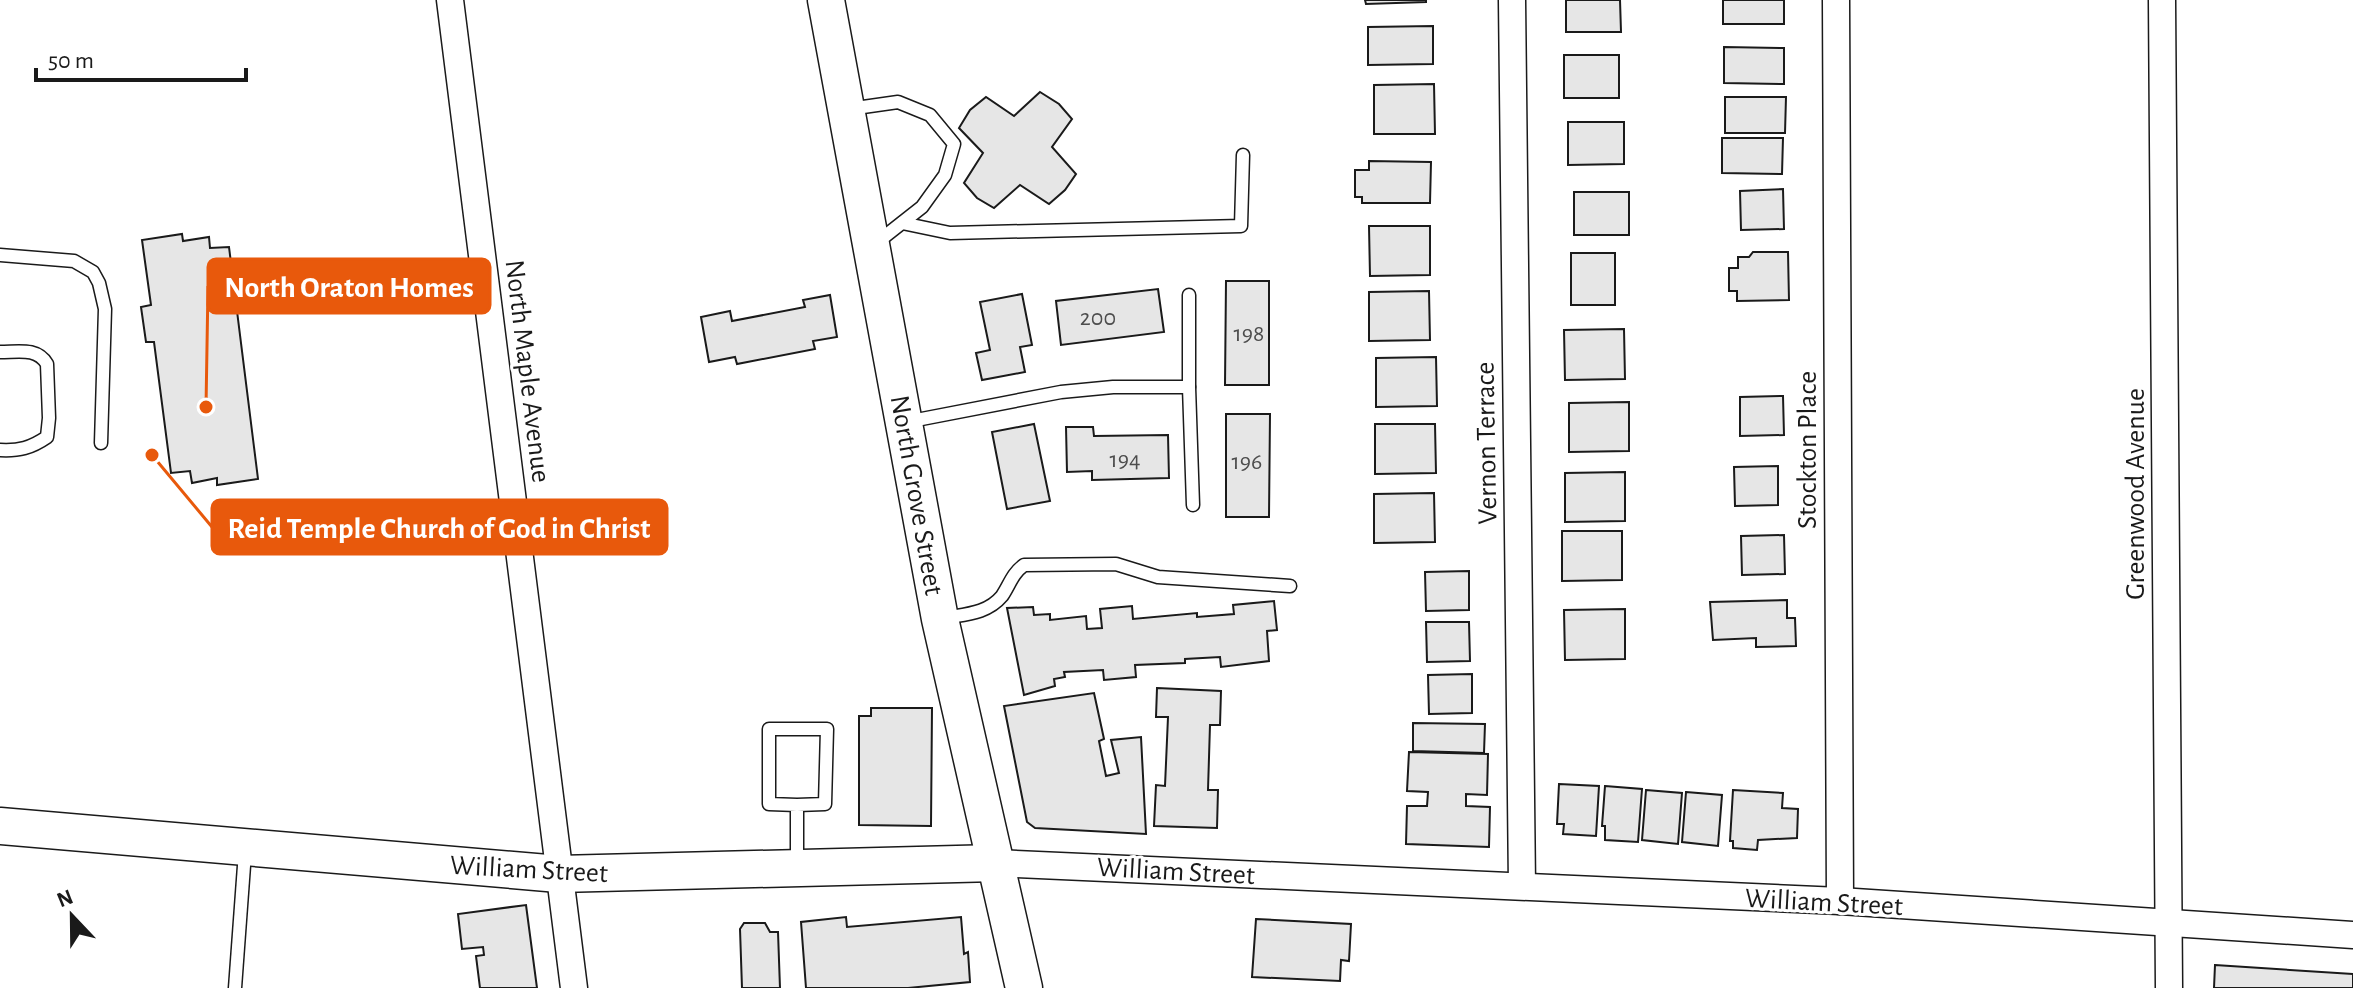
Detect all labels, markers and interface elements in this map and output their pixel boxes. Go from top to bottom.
scale bar [36,32,246,82]
text: 50 m [48,49,94,73]
street label: North Maple Avenue [499,258,555,484]
callout: North Oraton Homes [208,259,490,313]
text: North Oraton Homes [224,273,474,303]
house number: 200 [1080,306,1116,330]
house number: 198 [1234,322,1264,346]
street label: Vernon Terrace [1472,361,1502,525]
street label: Stockton Place [1794,371,1822,529]
street label: Greenwood Avenue [2122,388,2150,600]
street label: North Grove Street [885,393,947,598]
house number: 194 [1109,448,1141,472]
house number: 196 [1232,450,1262,474]
callout: Reid Temple Church of God in Christ [212,500,667,554]
text: Reid Temple Church of God in Christ [228,514,651,544]
street label: William Street [449,852,609,888]
street label: William Street [1096,854,1256,890]
north arrow [32,876,112,956]
text: N [54,885,76,911]
street label: William Street [1744,885,1904,921]

